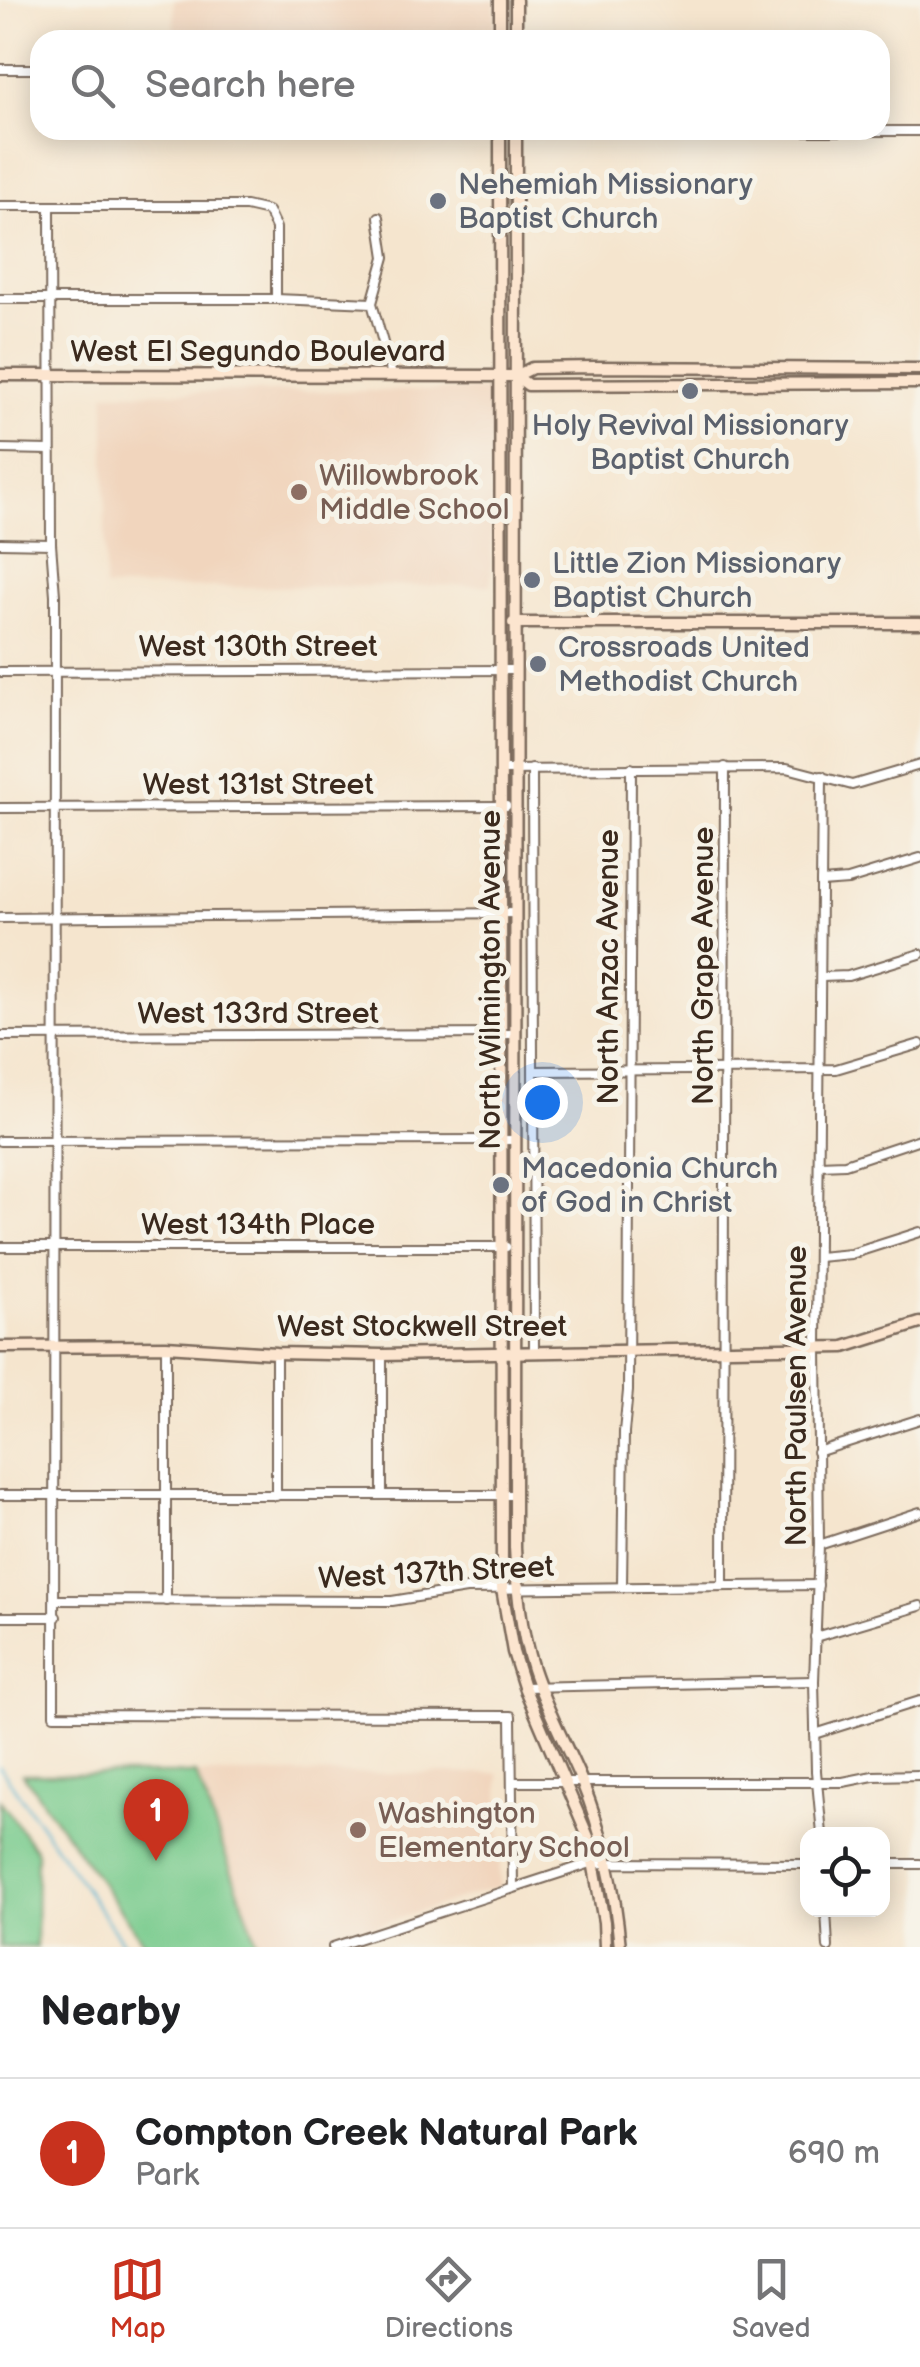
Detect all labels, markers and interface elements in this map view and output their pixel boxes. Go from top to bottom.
search box [30,30,890,140]
icon: search [65,58,120,113]
text: Search here [145,63,356,108]
place label: Nehemiah Missionary Baptist Church [458,167,753,237]
marker: Nehemiah Missionary Baptist Church [427,190,449,212]
street label: West El Segundo Boulevard [70,334,446,370]
marker: Holy Revival Missionary Baptist Church [679,380,701,402]
place label: Holy Revival Missionary Baptist Church [531,408,849,478]
place label: Willowbrook Middle School [319,458,510,528]
marker: Willowbrook Middle School [288,481,310,503]
place label: Little Zion Missionary Baptist Church [552,546,841,616]
marker: Little Zion Missionary Baptist Church [521,569,543,591]
street label: West 130th Street [139,629,377,665]
place label: Crossroads United Methodist Church [558,630,810,700]
marker: Crossroads United Methodist Church [527,653,549,675]
street label: West 131st Street [142,767,374,803]
street label: North Wilmington Avenue [473,810,509,1150]
street label: North Grape Avenue [686,827,722,1105]
street label: North Anzac Avenue [591,829,627,1105]
street label: West 133rd Street [137,996,379,1032]
your location [517,1077,568,1128]
place label: Macedonia Church of God in Christ [521,1151,778,1221]
marker: Macedonia Church of God in Christ [490,1174,512,1196]
street label: West 134th Place [141,1207,375,1243]
street label: North Paulsen Avenue [779,1245,815,1547]
street label: West Stockwell Street [277,1309,567,1345]
street label: West 137th Street [317,1549,555,1597]
pin: 1 [124,1778,188,1861]
place label: Washington Elementary School [378,1796,630,1866]
marker: Washington Elementary School [347,1819,369,1841]
map controls [800,1827,890,1917]
button: locate [800,1827,890,1917]
text: Nearby [40,1987,180,2038]
text: Compton Creek Natural Park [135,2111,637,2156]
text: 1 [66,2134,79,2173]
text: 690 m [788,2134,880,2173]
text: Park [135,2156,199,2195]
tab: Map [109,2252,166,2345]
tab: Directions [384,2252,513,2345]
tab: Saved [732,2252,811,2345]

